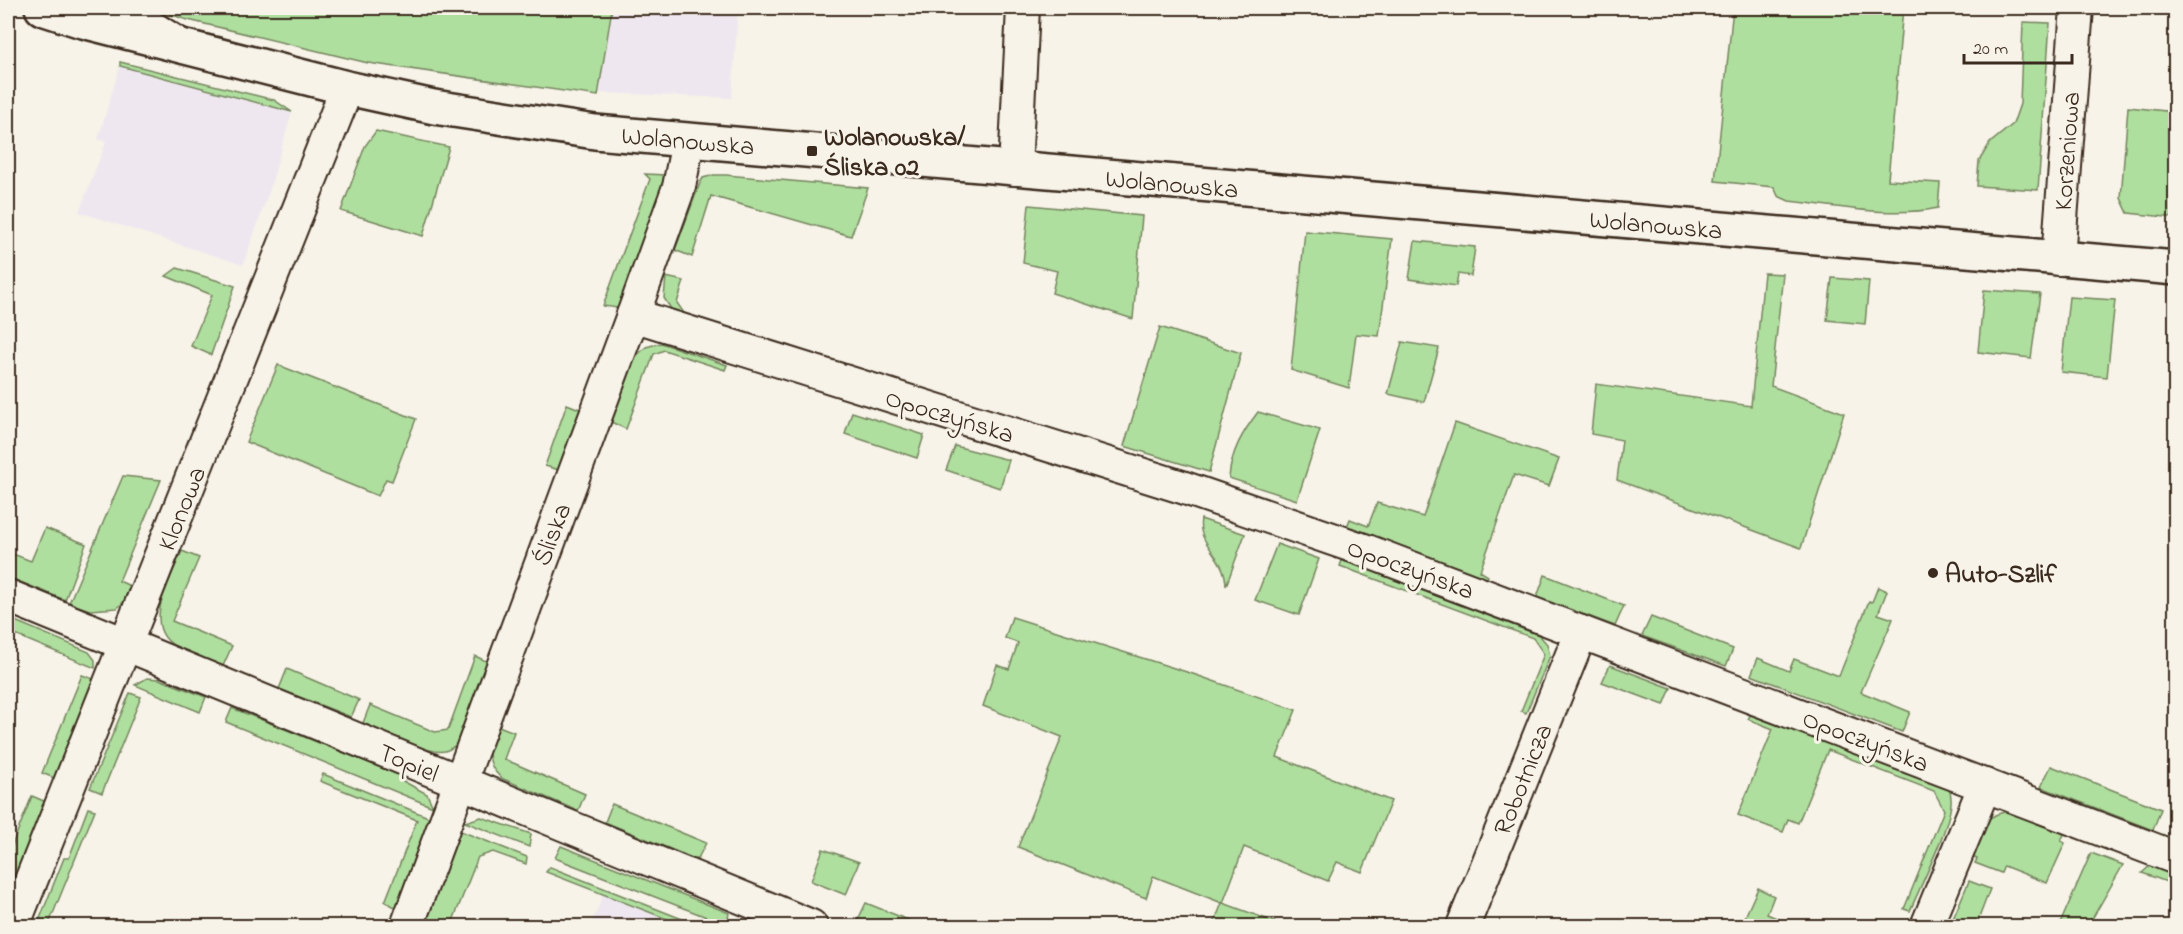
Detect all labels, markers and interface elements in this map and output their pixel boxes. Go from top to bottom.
scale bar [1964,27,2072,65]
text: 20 m [1973,37,2008,63]
street label: Korzeniowa [2046,91,2092,212]
street label: Wolanowska [620,118,756,168]
place label: Wolanowska/ Śliska 02 [824,120,966,188]
marker: Wolanowska/ Śliska 02 [805,144,819,158]
street label: Wolanowska [1104,161,1240,211]
street label: Wolanowska [1588,202,1724,252]
street label: Opoczyńska [880,380,1018,455]
street label: Klonowa [150,461,218,557]
street label: Śliska [525,498,583,572]
street label: Opoczyńska [1341,530,1479,611]
place label: Auto-Szlif [1945,557,2057,595]
marker: Auto-Szlif [1926,566,1940,580]
street label: Opoczyńska [1796,701,1934,784]
street label: Robotnicza [1485,719,1564,842]
street label: Topiel [372,735,444,794]

